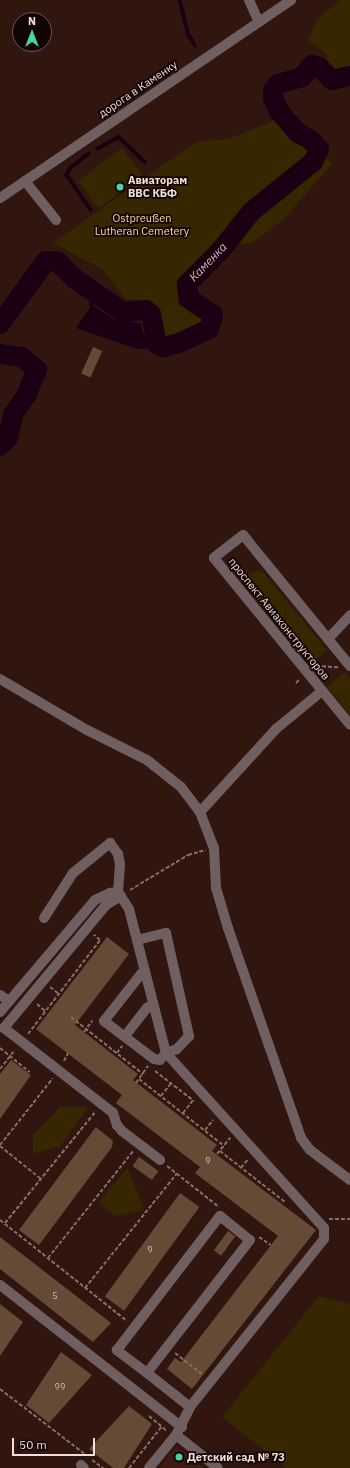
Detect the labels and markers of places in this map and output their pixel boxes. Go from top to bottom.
place label: Авиаторам ВВС КБФ [128,174,187,200]
marker: Авиаторам ВВС КБФ [115,182,125,192]
place label: Детский сад № 73 [187,1450,285,1464]
marker: Детский сад № 73 [174,1452,184,1462]

